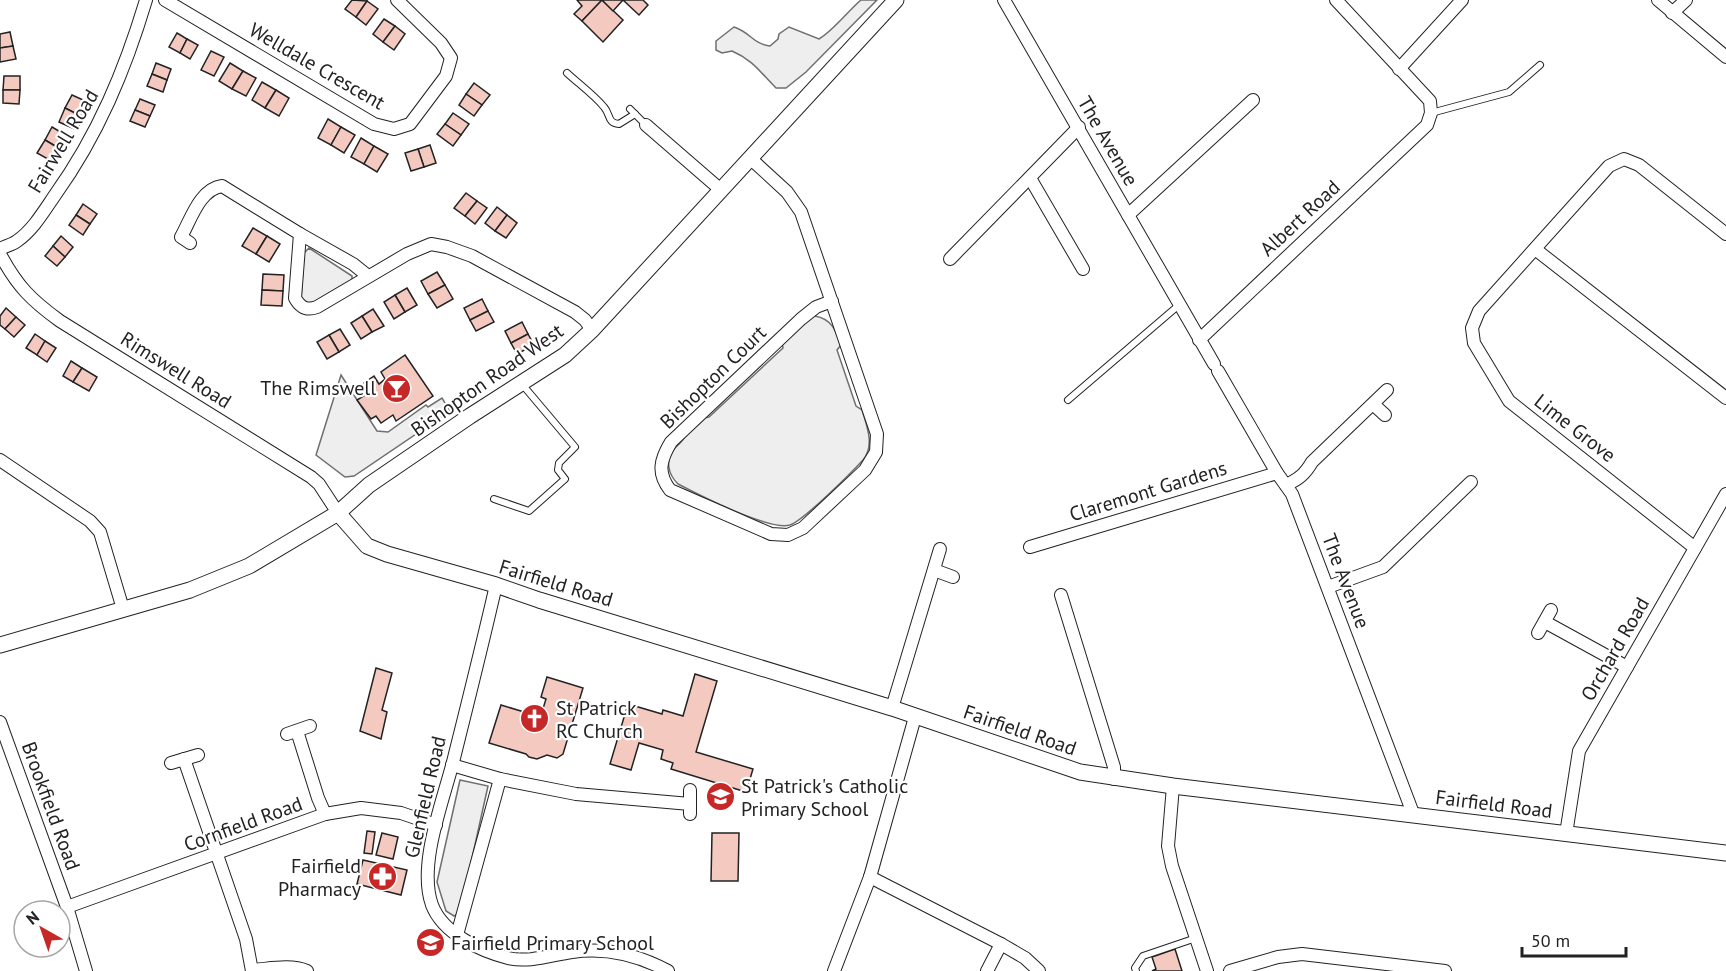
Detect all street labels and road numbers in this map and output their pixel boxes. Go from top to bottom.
street label: Welldale Crescent [244,17,390,115]
street label: Fairwell Road [22,84,104,198]
street label: The Avenue [1072,91,1144,191]
street label: Albert Road [1254,174,1346,262]
street label: Bishopton Road West [406,318,568,442]
street label: Bishopton Court [654,320,772,434]
street label: Rimswell Road [116,326,236,414]
street label: Lime Grove [1529,388,1621,468]
street label: Claremont Gardens [1066,455,1230,527]
street label: The Avenue [1316,530,1376,632]
street label: Fairfield Road [496,553,616,613]
street label: Orchard Road [1575,592,1655,706]
street label: Fairfield Road [960,699,1080,761]
street label: Glenfield Road [398,733,452,861]
street label: Brookfield Road [16,738,86,874]
street label: Fairfield Road [1434,784,1554,824]
street label: Cornfield Road [180,791,306,857]

